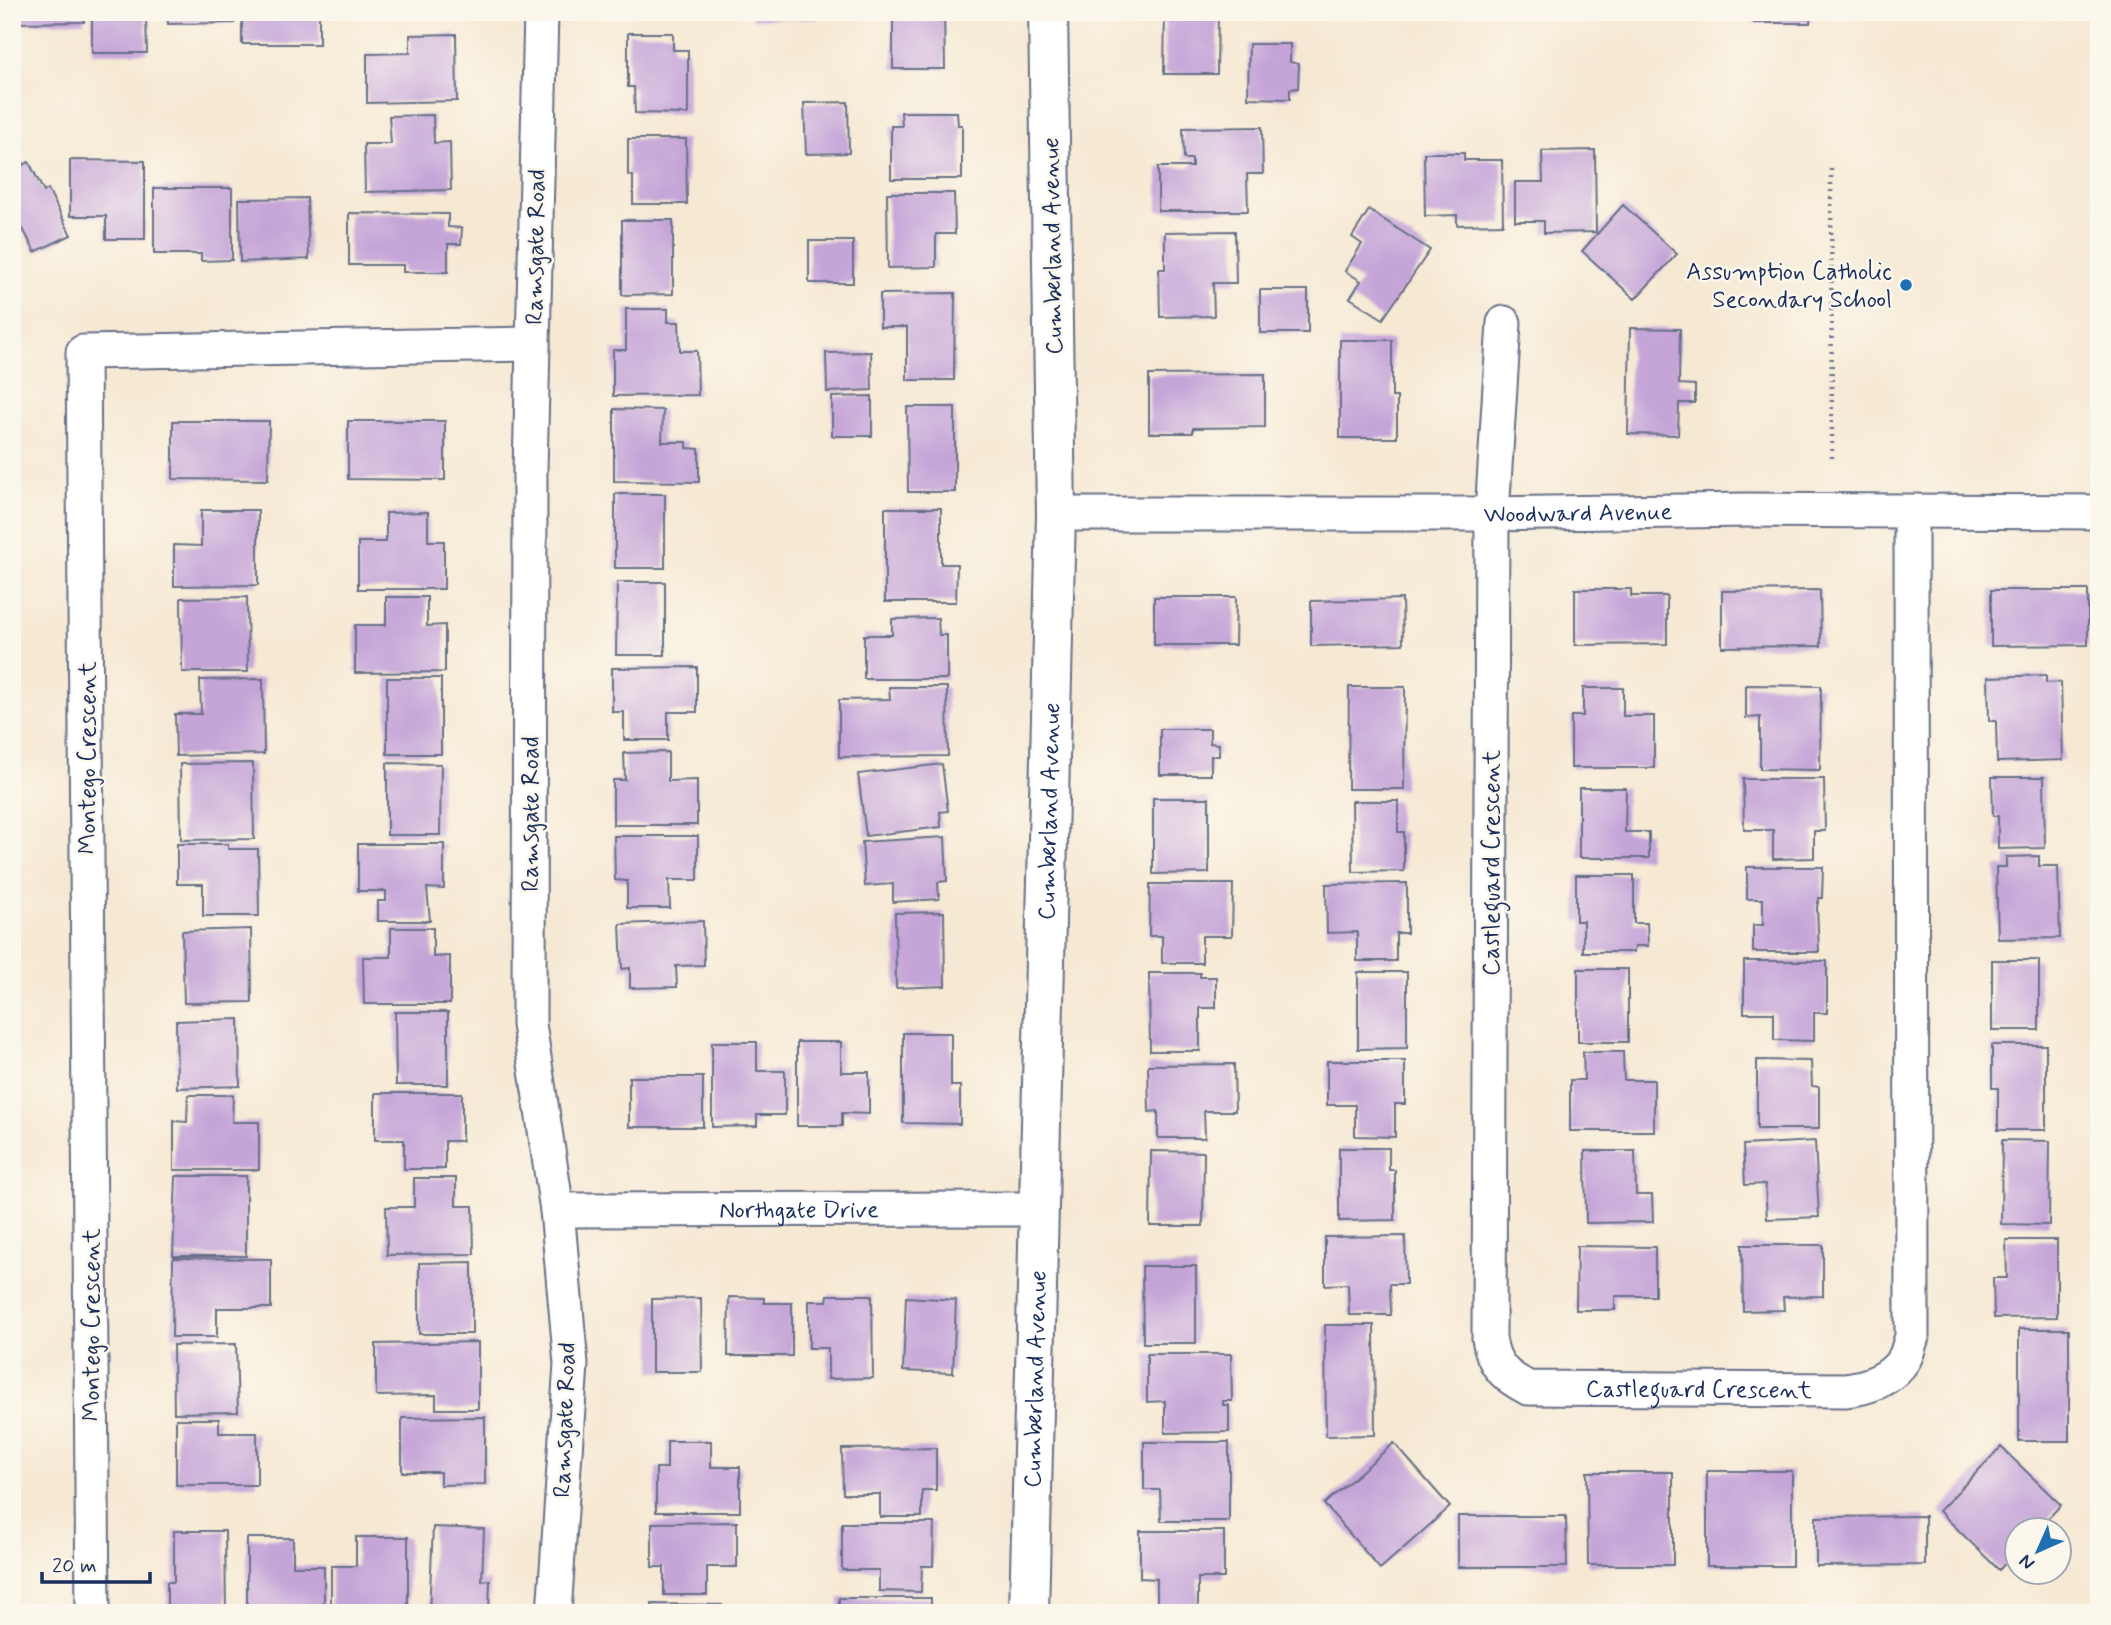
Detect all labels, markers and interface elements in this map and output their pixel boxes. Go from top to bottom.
street label: Cumberland Avenue [1036,137,1071,355]
street label: Ramsgate Road [520,169,553,325]
place label: Assumption Catholic Secondary School [1686,257,1892,316]
marker: Assumption Catholic Secondary School [1898,277,1914,293]
street label: Woodward Avenue [1483,497,1673,531]
street label: Montego Crescent [73,661,104,855]
street label: Cumberland Avenue [1032,702,1068,920]
street label: Ramsgate Road [516,736,547,892]
street label: Castleguard Crescent [1477,750,1511,976]
street label: Northgate Drive [719,1195,879,1227]
street label: Montego Crescent [77,1228,108,1422]
street label: Cumberland Avenue [1018,1270,1054,1488]
street label: Ramsgate Road [547,1342,584,1498]
street label: Castleguard Crescent [1586,1374,1812,1409]
north arrow [2002,1516,2072,1586]
scale bar [42,1541,150,1585]
text: N [2014,1549,2040,1575]
text: 20 m [52,1552,97,1580]

